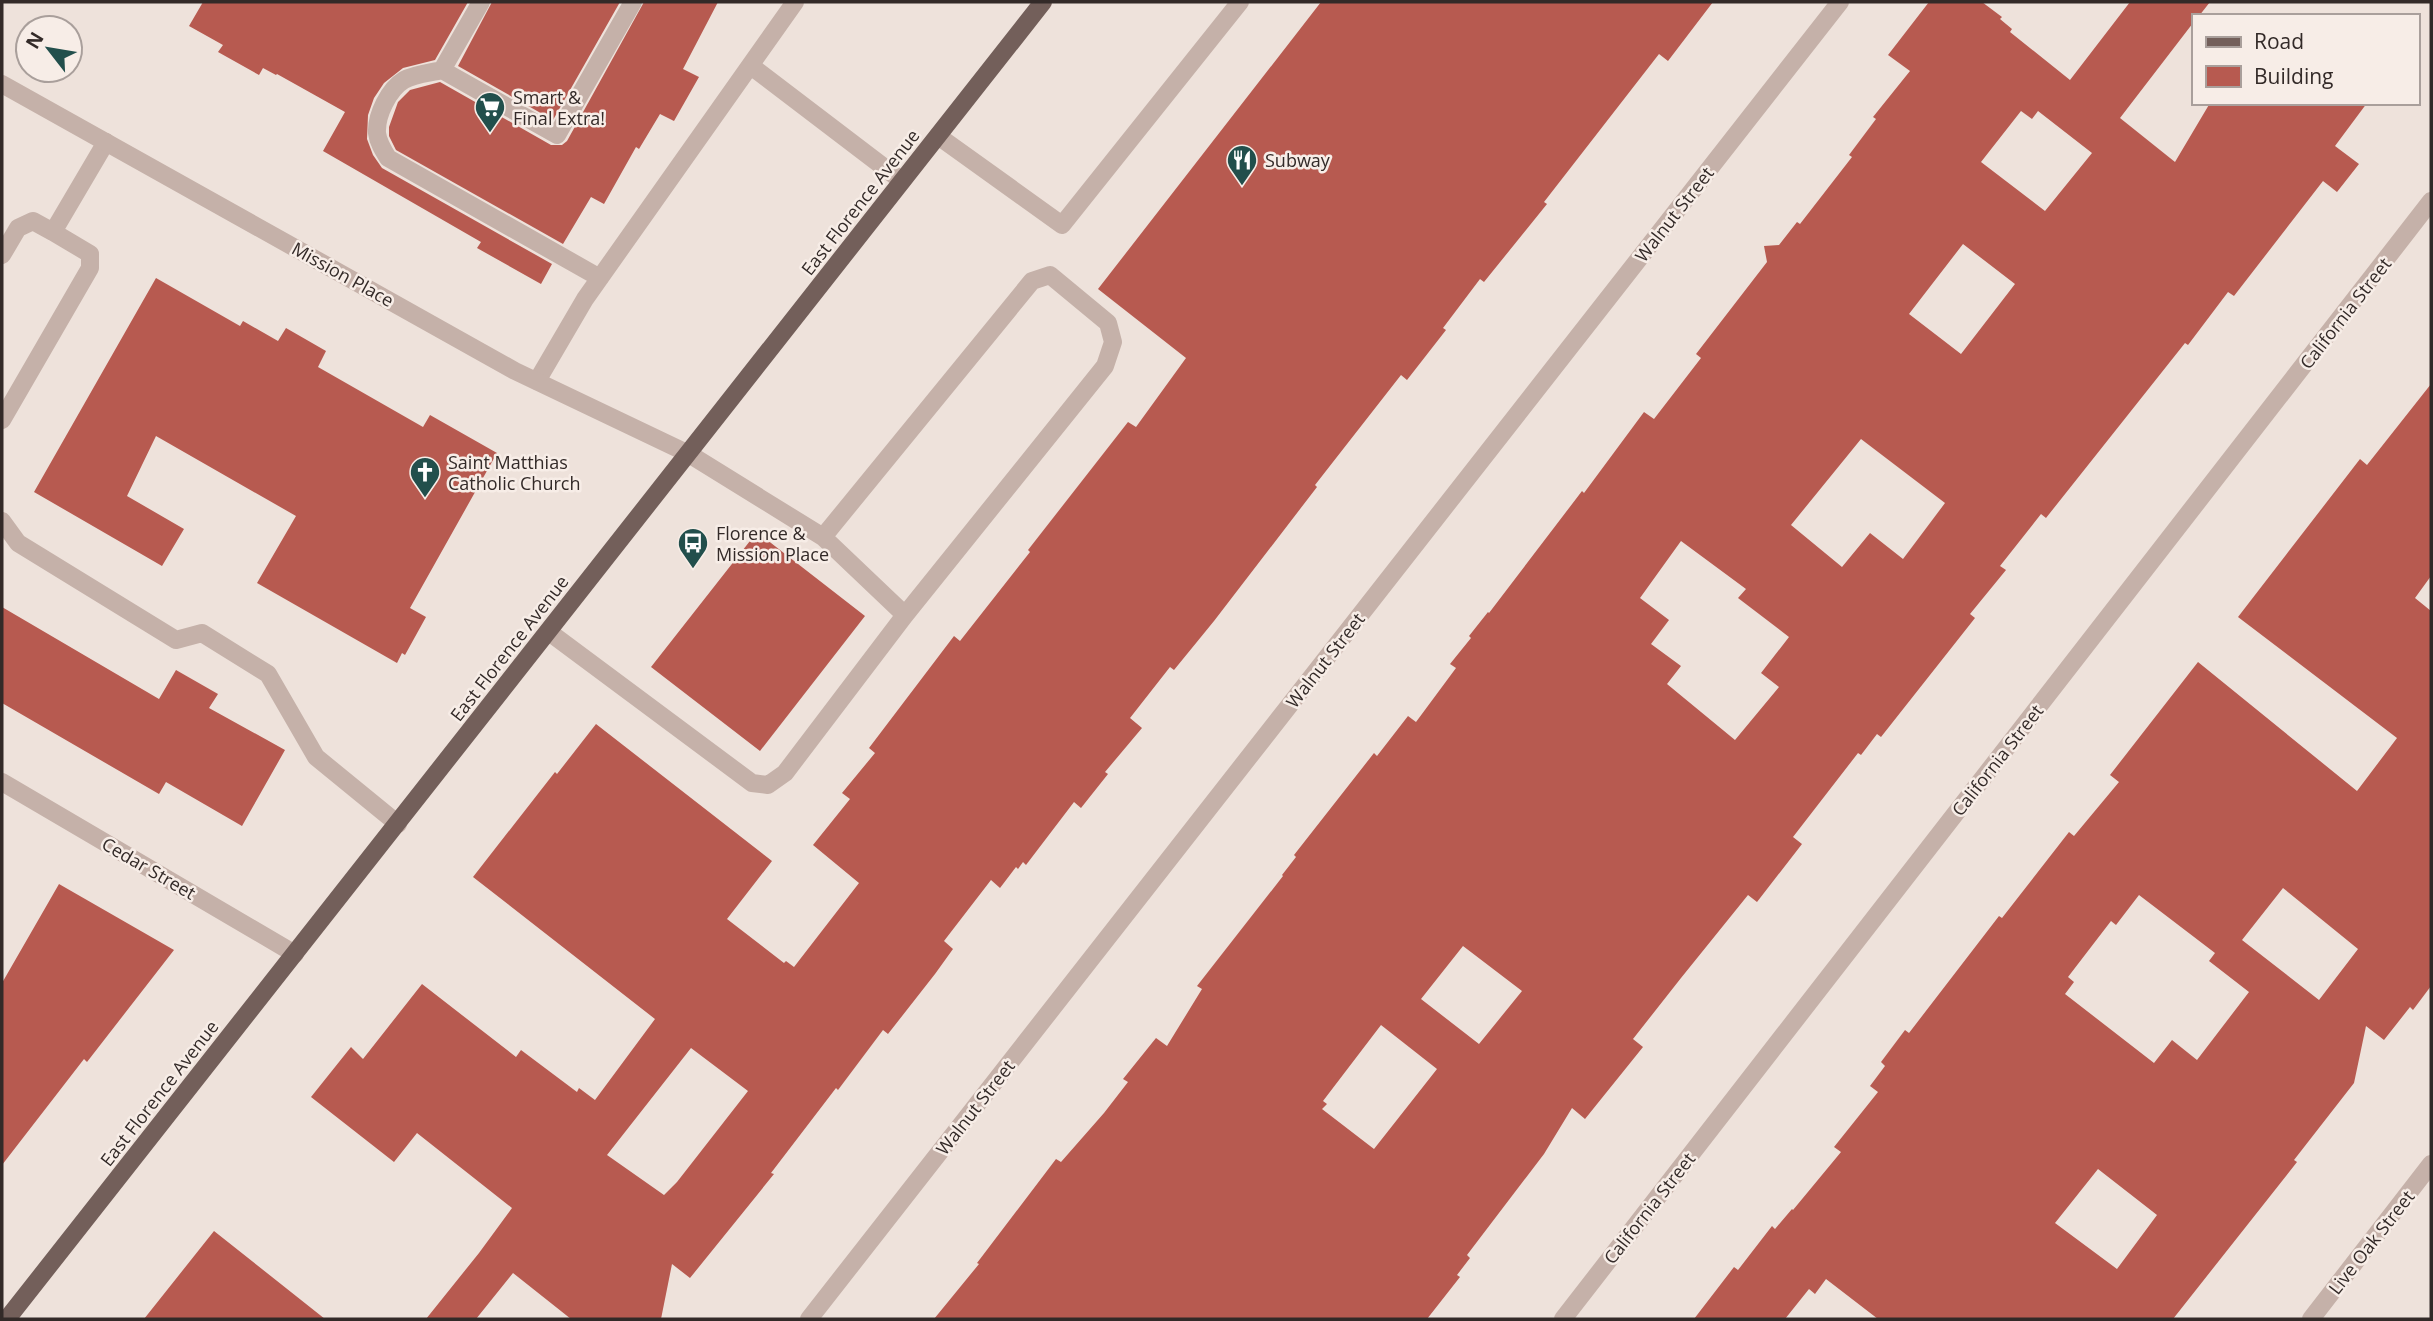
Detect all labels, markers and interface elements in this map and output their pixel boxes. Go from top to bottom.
north arrow [14,14,84,84]
legend [2192,14,2419,105]
text: N [19,27,50,54]
text: Road [2254,27,2304,55]
text: Building [2254,62,2333,90]
place label: Smart & Final Extra! [513,85,605,130]
supermarket icon: Smart & Final Extra! [473,90,507,134]
street label: East Florence Avenue [795,124,925,280]
restaurant icon: Subway [1225,143,1259,187]
place label: Subway [1265,148,1331,172]
street label: Walnut Street [1629,161,1719,267]
street label: Mission Place [288,236,398,312]
street label: California Street [2294,252,2396,374]
place label: Saint Matthias Catholic Church [448,450,580,495]
church icon: Saint Matthias Catholic Church [408,455,442,499]
place label: Florence & Mission Place [716,521,829,566]
bus stop icon: Florence & Mission Place [676,526,710,570]
street label: East Florence Avenue [444,570,574,726]
street label: Walnut Street [1280,607,1370,713]
street label: California Street [1946,699,2048,821]
street label: Cedar Street [98,831,200,905]
street label: East Florence Avenue [94,1015,224,1171]
street label: Walnut Street [930,1054,1020,1160]
street label: California Street [1598,1147,1700,1269]
street label: Live Oak Street [2323,1185,2419,1299]

